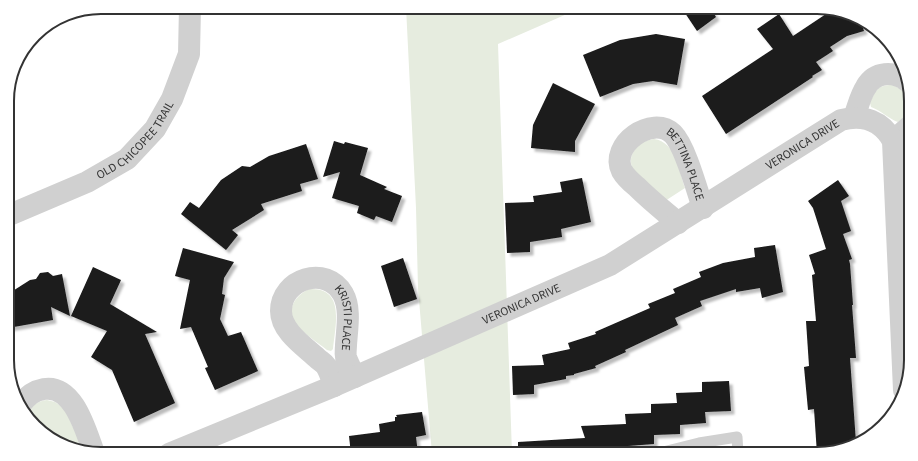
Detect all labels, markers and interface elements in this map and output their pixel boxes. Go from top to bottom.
street label: OLD CHICOPEE TRAIL [93,98,178,183]
street label: VERONICA DRIVE [762,115,842,174]
street label: BETTINA PLACE [663,123,709,203]
street label: VERONICA DRIVE [479,279,563,329]
street label: KRISTI PLACE [331,281,356,351]

